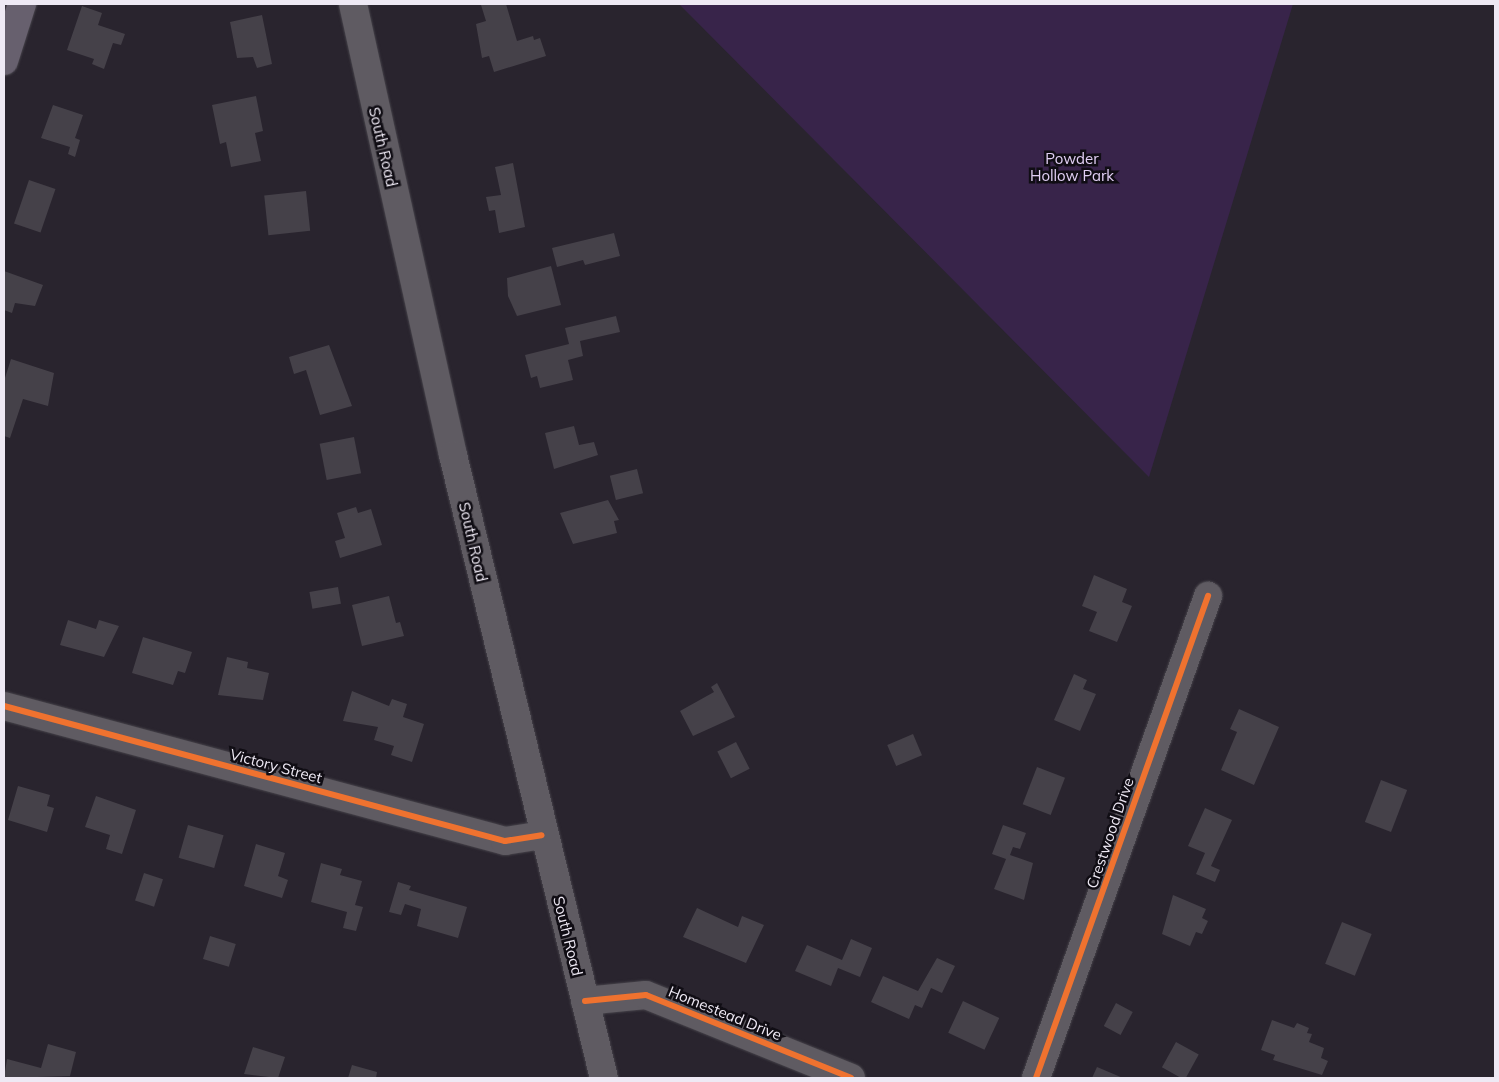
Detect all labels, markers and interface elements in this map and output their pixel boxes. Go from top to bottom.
street label: South Road [365,105,401,189]
park label: Powder Hollow Park [1030,149,1114,184]
street label: South Road [455,500,491,584]
street label: Victory Street [228,745,324,787]
street label: Crestwood Drive [1083,775,1137,891]
street label: South Road [549,894,587,978]
street label: Homestead Drive [666,982,784,1044]

